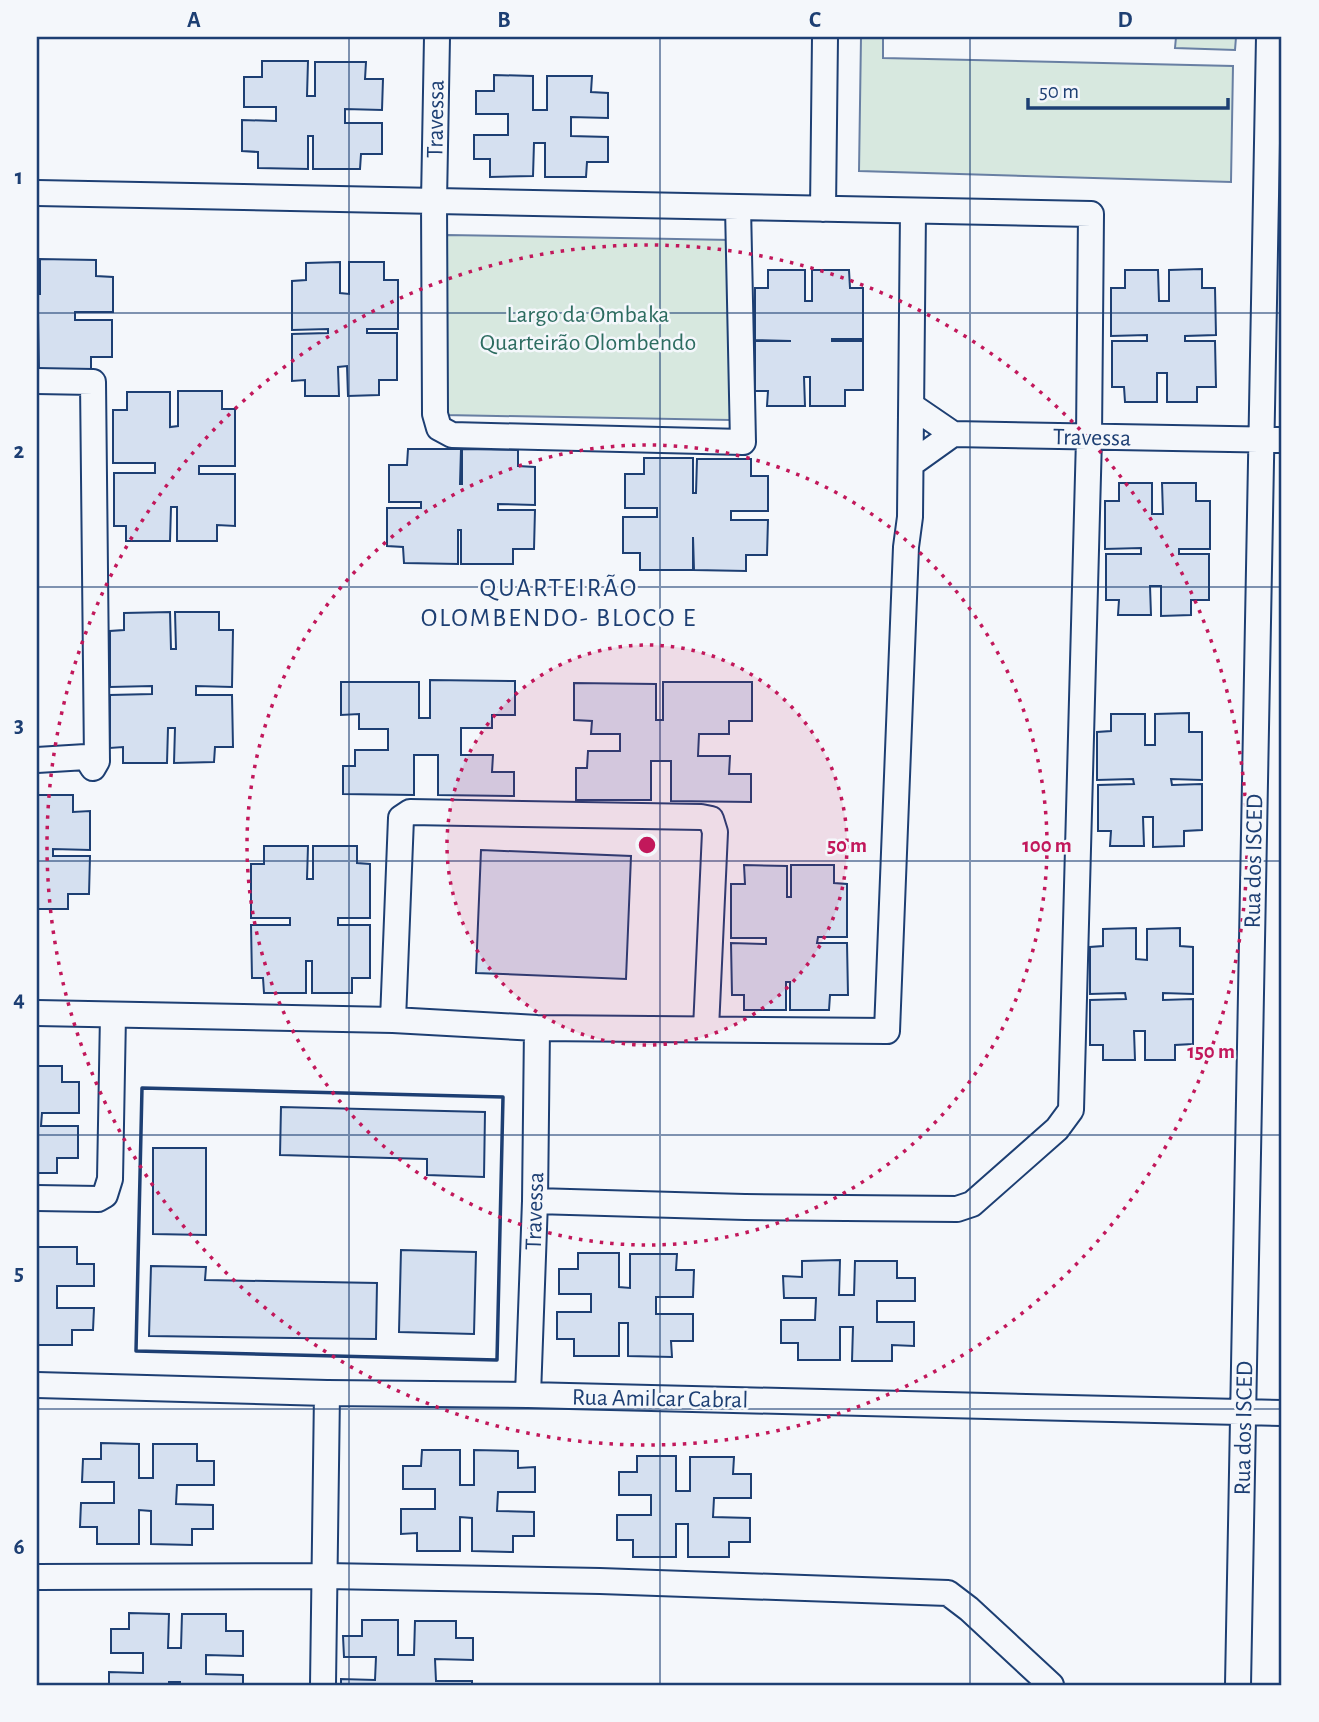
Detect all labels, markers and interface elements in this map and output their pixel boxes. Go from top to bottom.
text: A [187,9,201,32]
text: B [497,9,511,32]
text: C [809,9,821,32]
text: D [1117,9,1133,32]
scale bar [1028,66,1228,110]
street label: Travessa [423,80,449,158]
text: 50 m [1039,81,1079,102]
text: 1 [15,166,23,189]
park label: Largo da Ombaka Quarteirão Olombendo [480,303,696,355]
street label: Travessa [1053,425,1131,451]
text: 2 [14,440,25,463]
district label: QUARTEIRÃO OLOMBENDO- BLOCO E [421,574,697,631]
text: 3 [14,714,24,737]
street label: Rua dos ISCED [1241,794,1267,928]
centre of rings [635,833,659,857]
text: 50 m [827,835,867,856]
text: 100 m [1022,835,1072,856]
text: 4 [13,988,25,1011]
text: 150 m [1187,1041,1235,1062]
street label: Travessa [522,1172,548,1251]
text: 5 [14,1262,24,1285]
street label: Rua dos ISCED [1231,1361,1257,1495]
street label: Rua Amilcar Cabral [572,1385,748,1413]
text: 6 [13,1536,25,1559]

